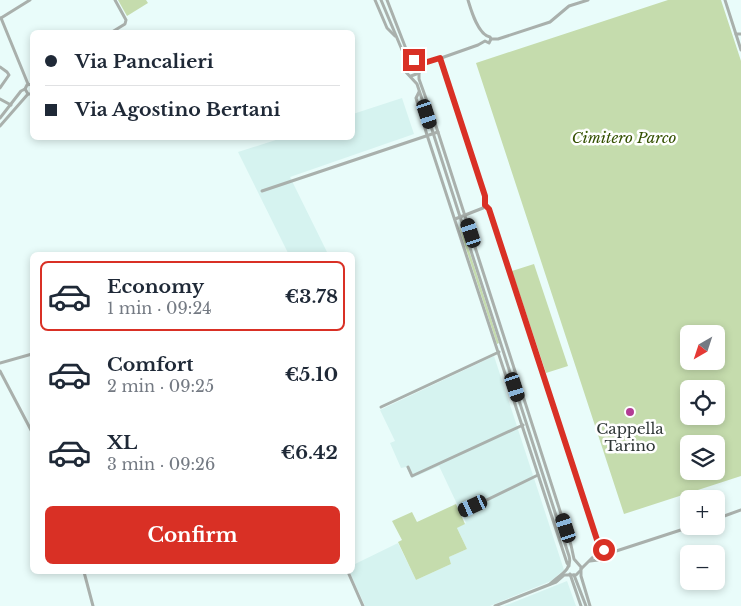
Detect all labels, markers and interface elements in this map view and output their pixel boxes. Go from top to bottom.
route end [403,49,425,71]
text: Via Pancalieri [75,50,214,73]
car [415,97,438,131]
text: Via Agostino Bertani [75,98,280,121]
park label: Cimitero Parco [572,128,676,147]
car [459,216,482,250]
icon: car [47,274,92,319]
text: Economy [107,275,204,298]
text: €3.78 [285,285,338,308]
text: 1 min · 09:24 [107,298,212,318]
north arrow [680,325,725,370]
map controls [680,325,725,590]
icon: car [47,352,92,397]
text: Comfort [107,353,194,376]
text: €5.10 [285,363,338,386]
car [503,370,526,404]
text: 2 min · 09:25 [107,376,214,396]
button: locate [680,380,725,425]
marker: Cappella Tarino [624,406,636,418]
place label: Cappella Tarino [596,419,664,455]
icon: car [47,430,92,475]
text: XL [107,431,137,454]
button: layers [680,435,725,480]
text: €6.42 [281,441,338,464]
text: 3 min · 09:26 [107,454,215,474]
button: + [680,490,725,535]
car [456,493,489,519]
button: Confirm [45,506,340,564]
car [554,511,577,545]
route start [593,539,615,561]
button: − [680,545,725,590]

